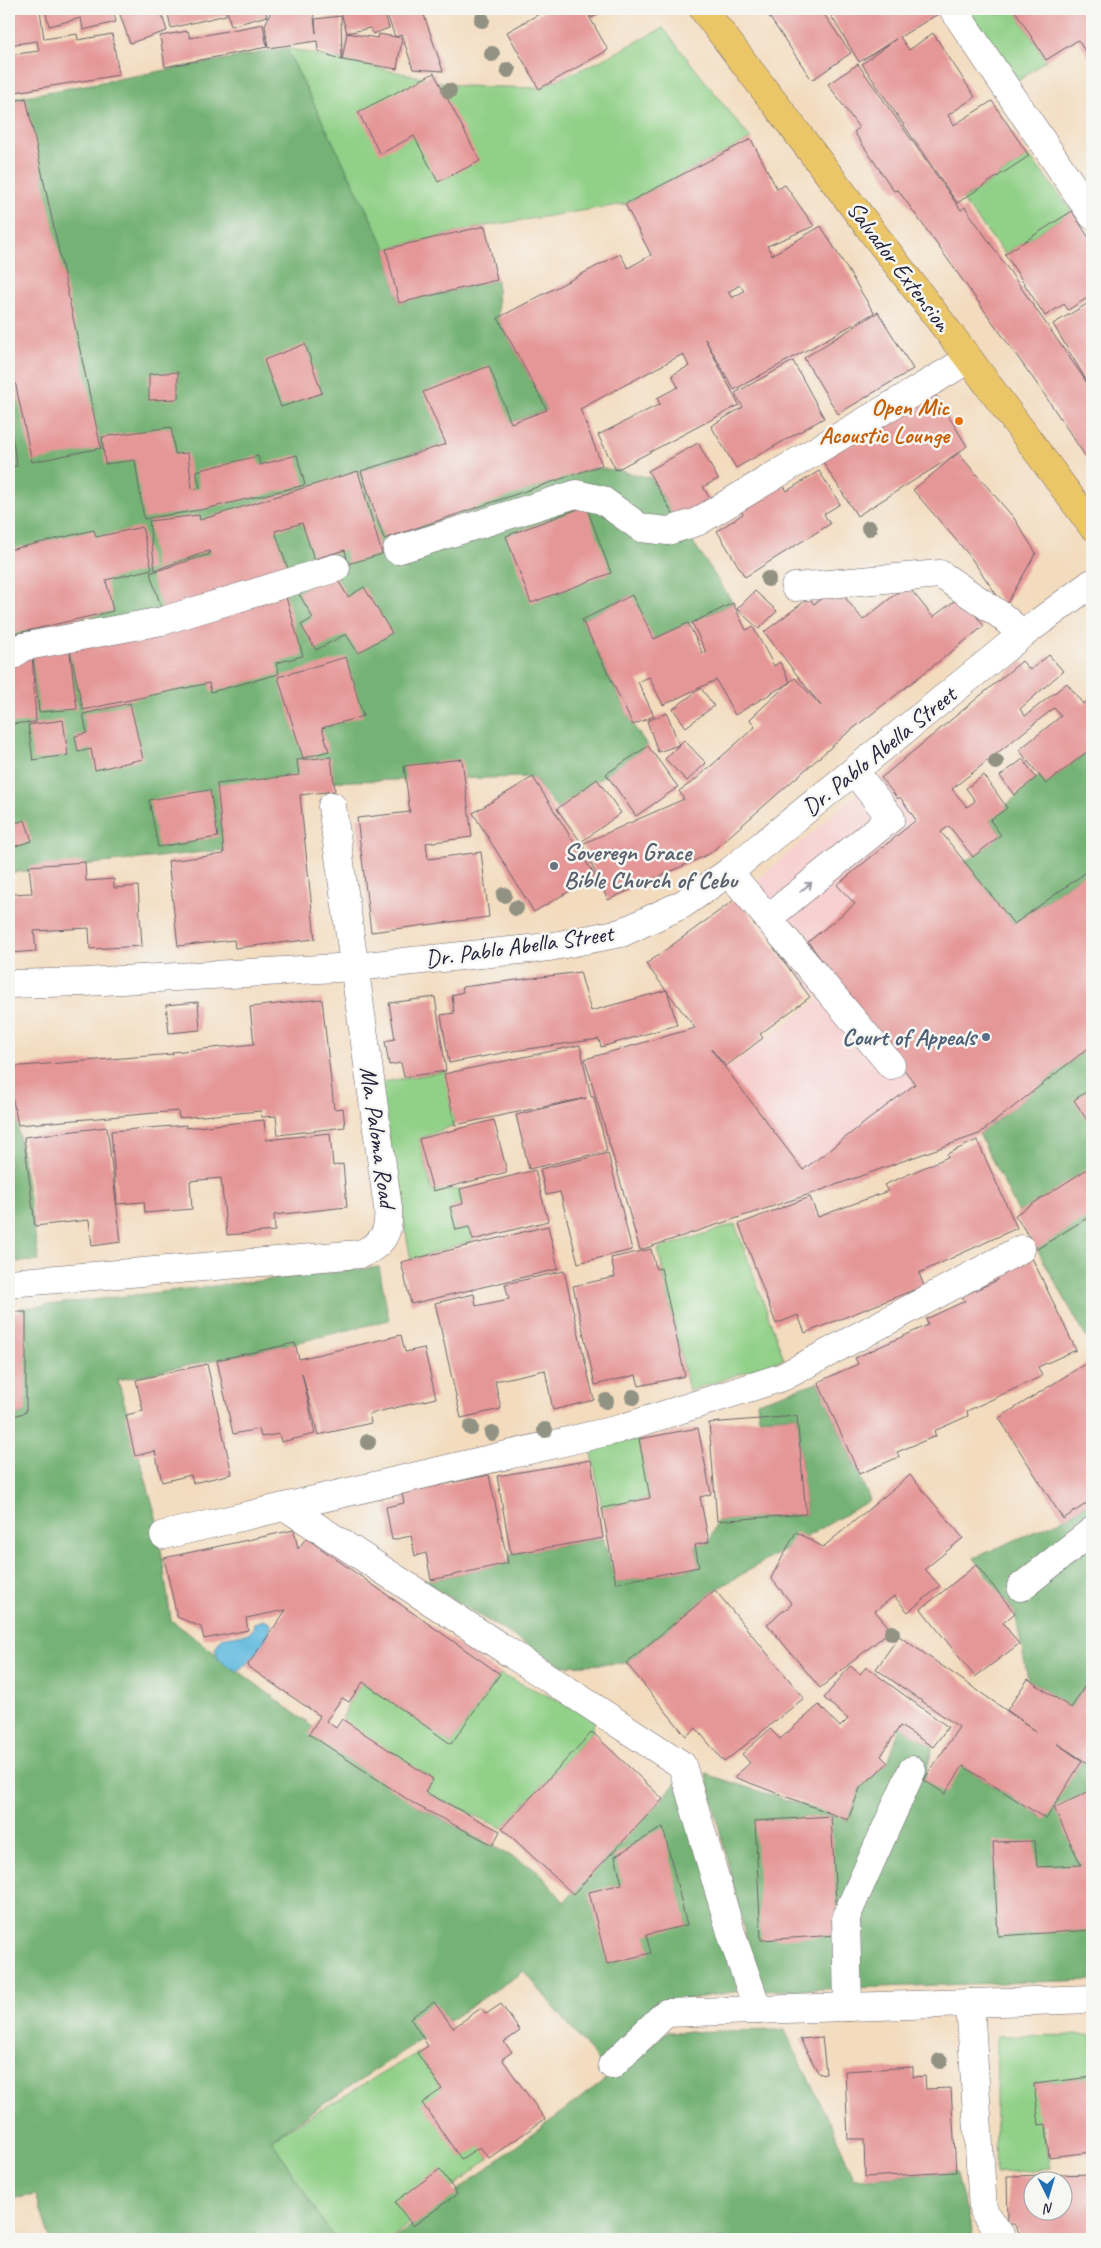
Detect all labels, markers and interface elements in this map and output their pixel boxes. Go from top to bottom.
street label: Salvador Extension [840,195,958,338]
place label: Open Mic Acoustic Lounge [819,392,951,450]
marker: Open Mic Acoustic Lounge [953,415,965,427]
street label: Dr. Pablo Abella Street [796,679,964,822]
place label: Soveregn Grace Bible Church of Cebu [564,837,739,895]
marker: Soveregn Grace Bible Church of Cebu [548,860,560,872]
one-way arrow [799,882,812,893]
street label: Dr. Pablo Abella Street [423,918,617,974]
place label: Court of Appeals [842,1022,979,1052]
marker: Court of Appeals [980,1031,992,1043]
street label: Ma. Paloma Road [353,1065,403,1213]
north arrow [1024,2170,1074,2220]
text: N [1042,2200,1054,2218]

